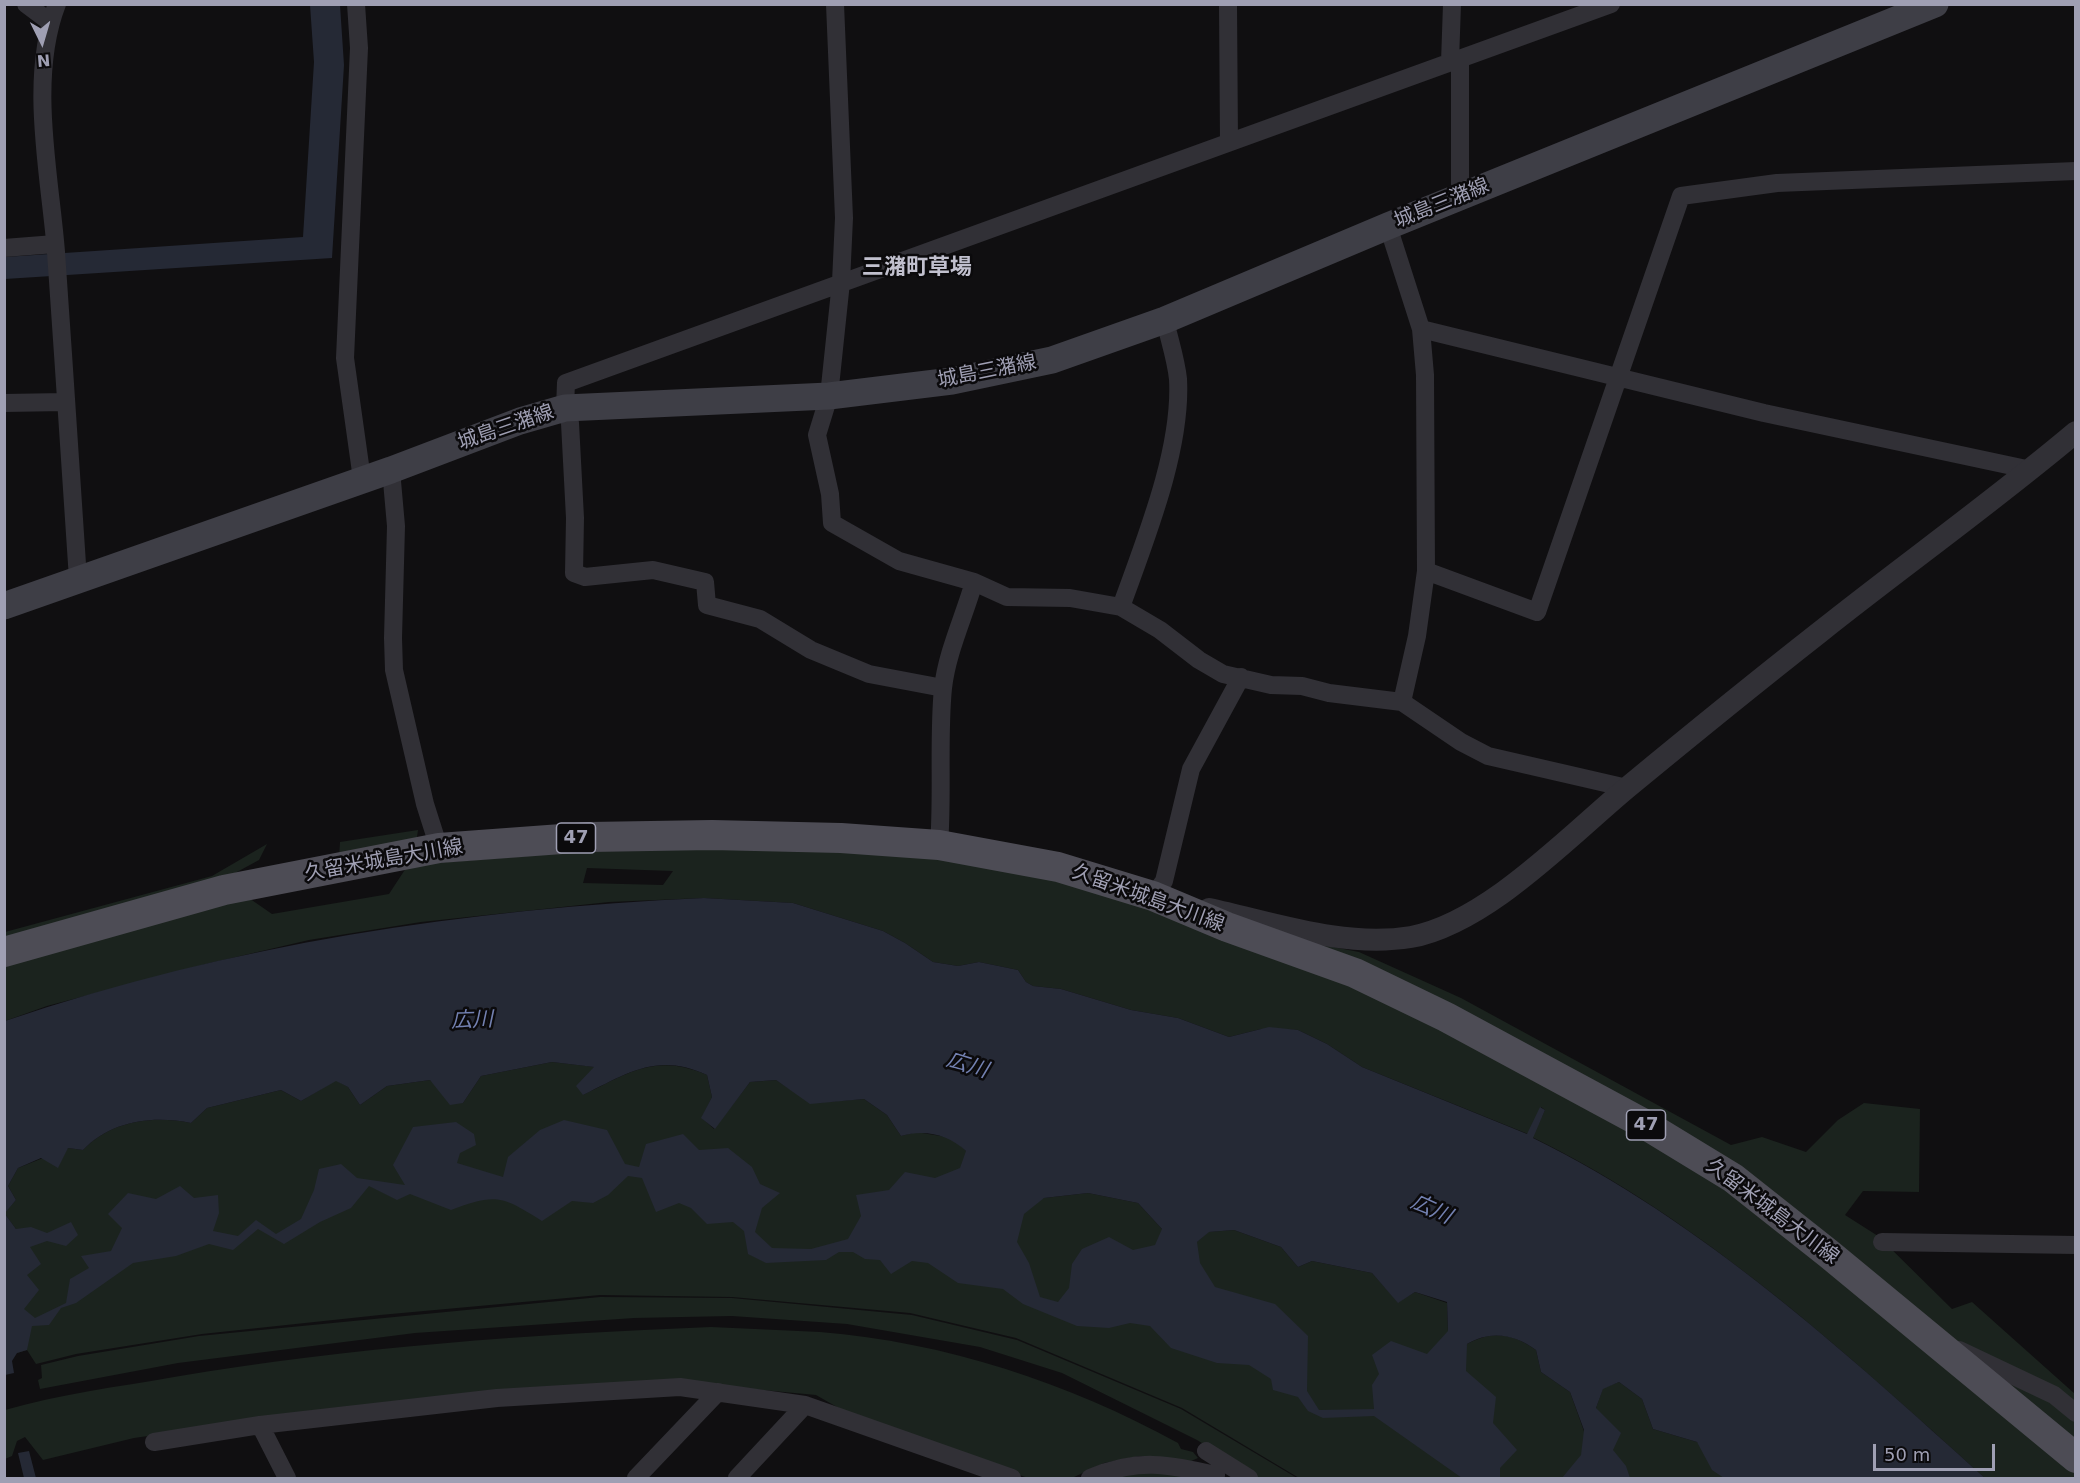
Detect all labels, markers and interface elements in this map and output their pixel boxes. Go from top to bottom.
north arrow [12,12,72,72]
text: N [36,50,51,70]
street label: 城島三潴線 [1391,174,1493,234]
district label: 三潴町草場 [862,255,972,281]
street label: 城島三潴線 [936,351,1038,393]
street label: 城島三潴線 [455,400,557,456]
road number: 47 [556,823,596,853]
street label: 久留米城島大川線 [303,835,465,887]
street label: 久留米城島大川線 [1069,860,1227,938]
water label: 広川 [451,1008,493,1034]
water label: 広川 [943,1048,991,1084]
road number: 47 [1626,1110,1666,1140]
street label: 久留米城島大川線 [1701,1154,1843,1270]
water label: 広川 [1407,1190,1455,1230]
scale bar [1876,1432,1998,1470]
text: 50 m [1884,1444,1930,1465]

